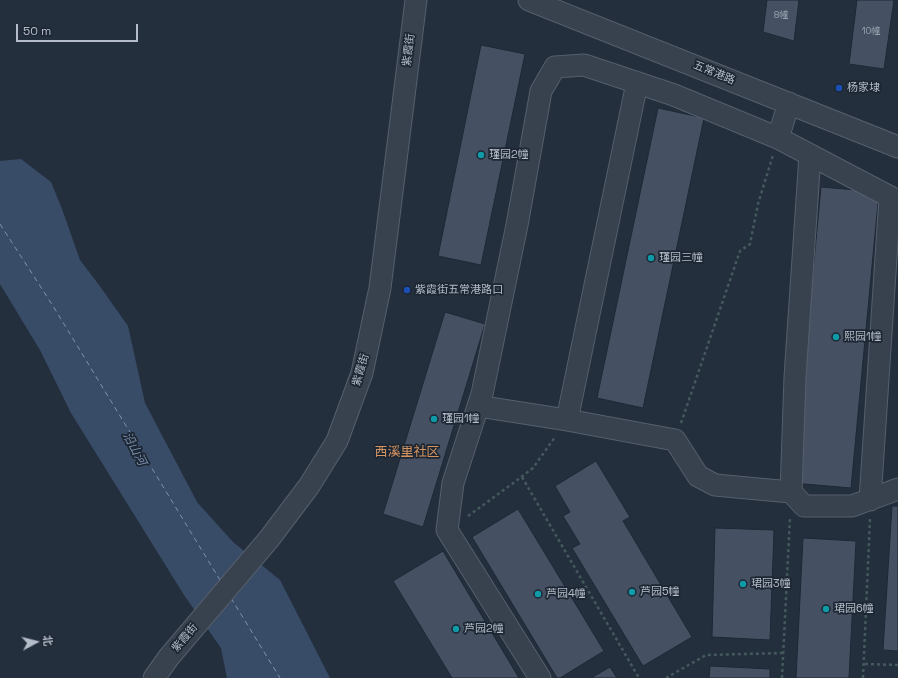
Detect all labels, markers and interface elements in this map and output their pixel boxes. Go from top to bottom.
house number: 8幢 [774,11,788,21]
scale bar [18,16,140,42]
text: 50 m [23,23,51,39]
house number: 10幢 [862,27,880,37]
street label: 紫霞街 [400,33,418,67]
street label: 五常港路 [691,59,737,87]
place label: 杨家埭 [847,81,880,95]
marker: 杨家埭 [834,83,844,93]
place label: 瑾园2幢 [489,148,529,162]
marker: 瑾园2幢 [476,150,486,160]
place label: 瑾园三幢 [659,251,703,265]
marker: 瑾园三幢 [646,253,656,263]
place label: 紫霞街五常港路口 [415,283,503,297]
marker: 紫霞街五常港路口 [402,285,412,295]
place label: 熙园1幢 [844,330,882,344]
marker: 熙园1幢 [831,332,841,342]
street label: 紫霞街 [350,352,372,388]
place label: 瑾园1幢 [442,412,480,426]
marker: 瑾园1幢 [429,414,439,424]
water label: 沿山河 [119,430,149,468]
district label: 西溪里社区 [375,444,439,460]
place label: 珺园3幢 [751,577,791,591]
marker: 珺园3幢 [738,579,748,589]
place label: 芦园5幢 [640,585,680,599]
place label: 芦园4幢 [546,587,586,601]
marker: 芦园5幢 [627,587,637,597]
marker: 芦园4幢 [533,589,543,599]
place label: 珺园6幢 [834,602,874,616]
marker: 珺园6幢 [821,604,831,614]
street label: 紫霞街 [169,621,201,655]
north arrow [16,622,56,662]
place label: 芦园2幢 [464,622,504,636]
marker: 芦园2幢 [451,624,461,634]
text: 北 [40,634,56,647]

